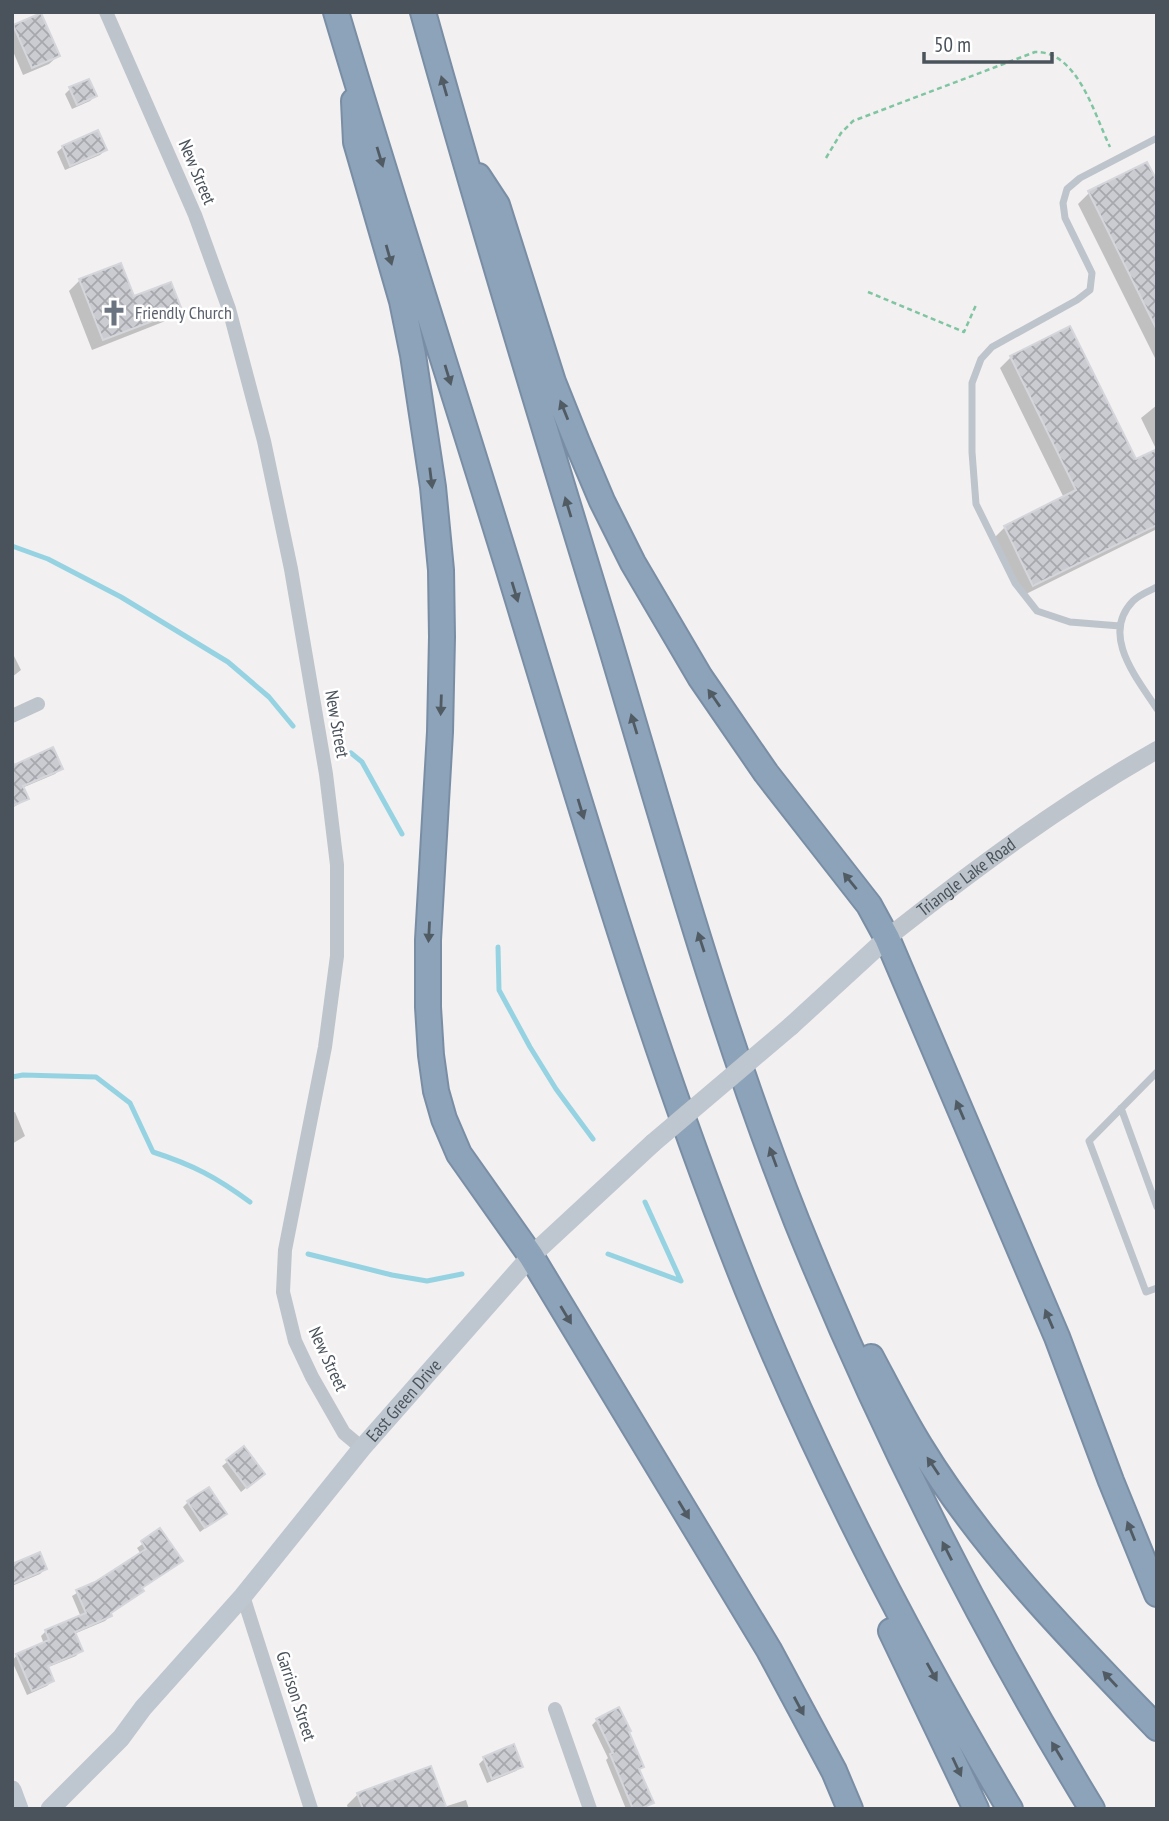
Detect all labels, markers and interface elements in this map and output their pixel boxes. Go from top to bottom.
scale bar [924,21,1052,65]
text: 50 m [934,31,971,58]
one-way arrow [438,75,448,96]
street label: New Street [174,136,221,208]
one-way arrow [376,147,386,168]
one-way arrow [384,244,394,265]
church icon: Friendly Church [99,298,129,328]
place label: Friendly Church [135,301,232,324]
one-way arrow [443,364,454,385]
one-way arrow [559,400,570,421]
one-way arrow [426,467,437,489]
one-way arrow [563,496,573,517]
one-way arrow [511,581,521,602]
street label: New Street [320,688,355,760]
one-way arrow [707,689,721,707]
one-way arrow [435,694,446,716]
one-way arrow [629,714,639,735]
one-way arrow [577,799,587,820]
street label: Triangle Lake Road [912,833,1020,921]
one-way arrow [842,872,857,890]
one-way arrow [423,921,434,943]
one-way arrow [695,931,706,952]
one-way arrow [955,1099,966,1120]
one-way arrow [768,1147,779,1168]
one-way arrow [560,1305,572,1324]
one-way arrow [1044,1308,1055,1329]
street label: New Street [304,1323,353,1395]
street label: East Green Drive [361,1354,446,1446]
one-way arrow [927,1457,940,1476]
one-way arrow [677,1500,690,1519]
one-way arrow [1125,1521,1136,1542]
one-way arrow [942,1541,953,1561]
street label: Garrison Street [271,1648,322,1744]
one-way arrow [926,1663,938,1682]
one-way arrow [1102,1671,1118,1688]
one-way arrow [793,1696,805,1715]
one-way arrow [1050,1741,1063,1760]
one-way arrow [951,1757,963,1777]

